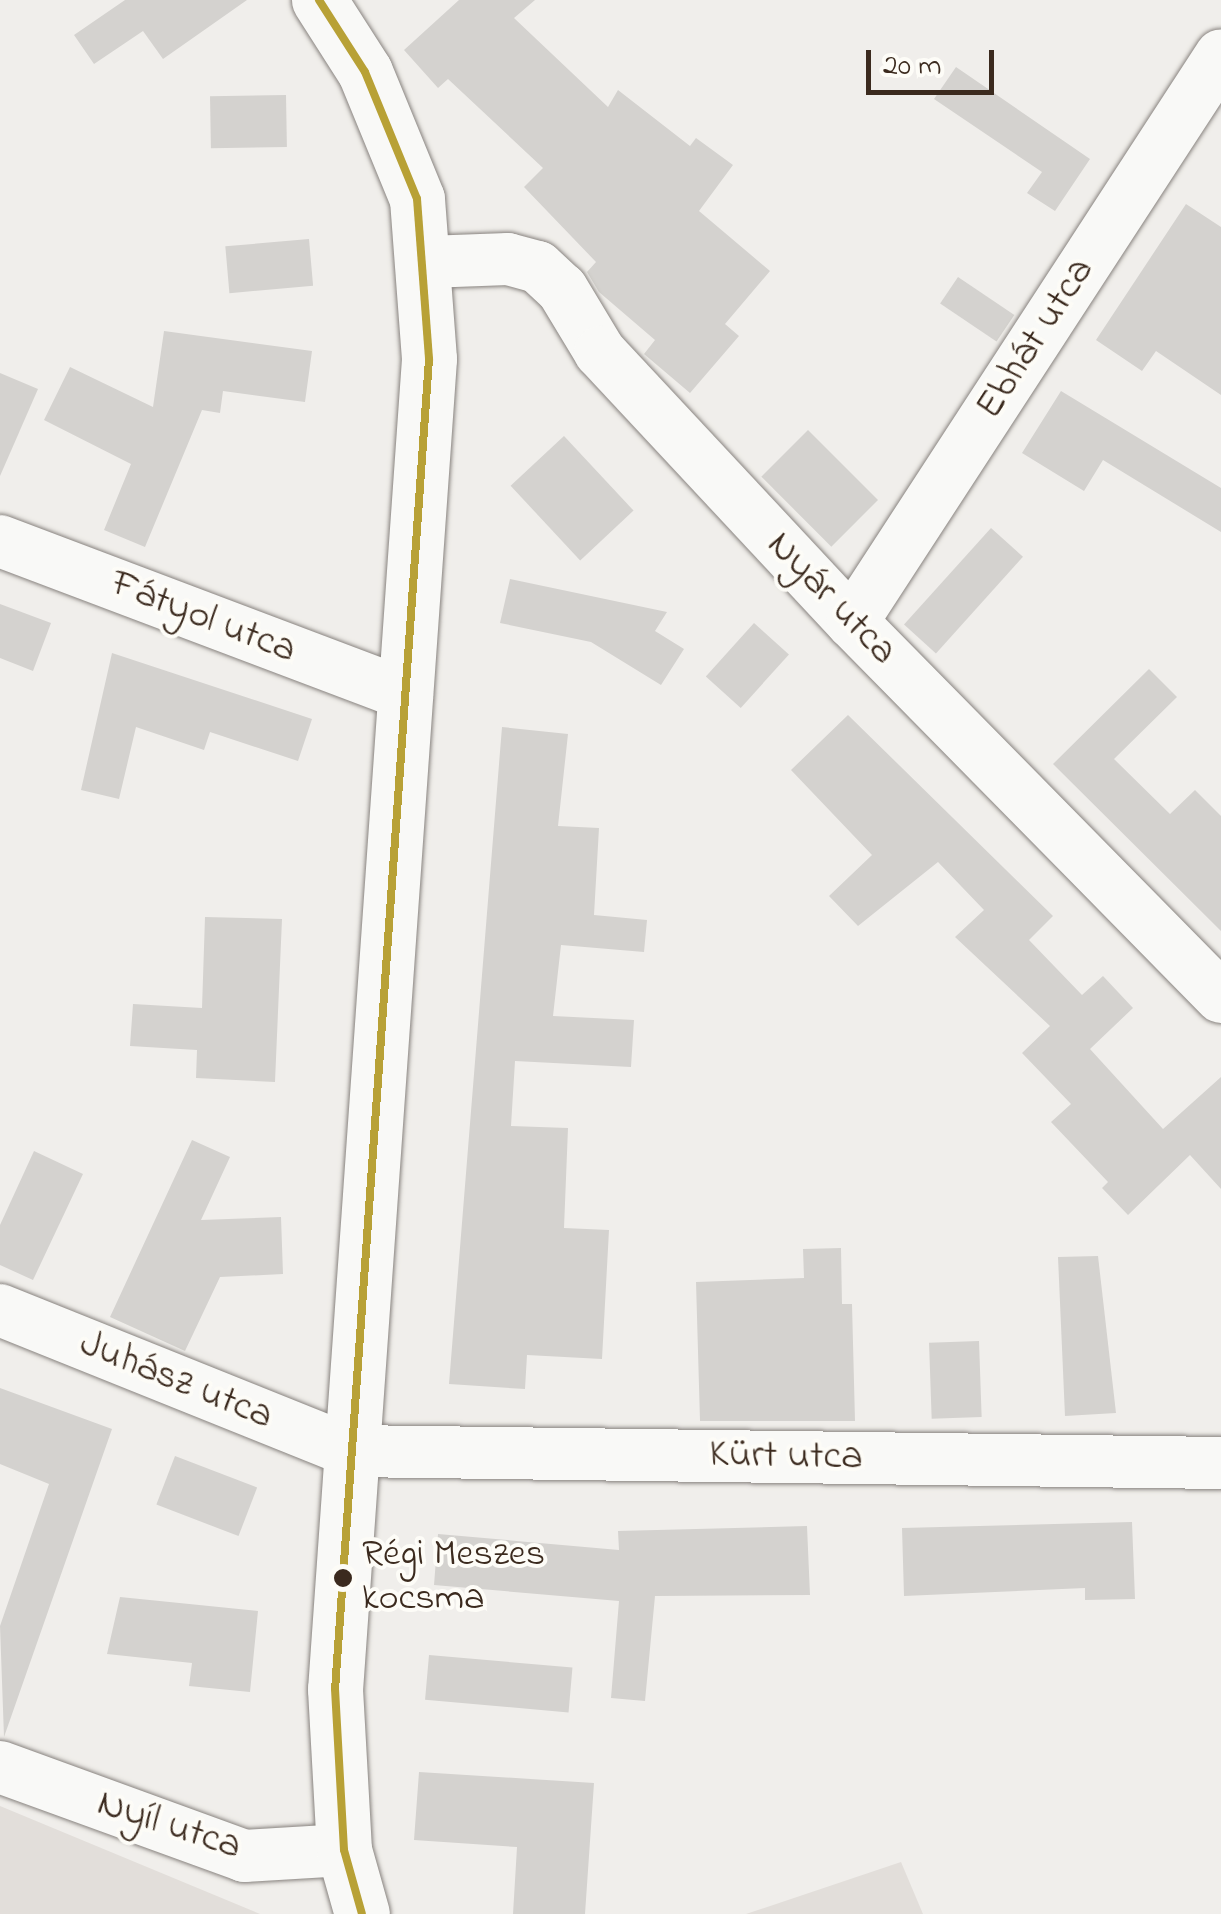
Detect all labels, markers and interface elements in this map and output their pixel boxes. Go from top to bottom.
scale bar [871,30,998,92]
text: 20 m [883,45,942,89]
street label: Ebhát utca [966,249,1106,429]
street label: Nyár utca [756,522,906,676]
street label: Fátyol utca [103,561,303,675]
street label: Juhász utca [72,1321,280,1441]
street label: Kürt utca [709,1432,863,1482]
place label: Régi Meszes kocsma [362,1533,545,1622]
marker: Régi Meszes kocsma [333,1568,353,1588]
street label: Nyíl utca [91,1780,247,1872]

